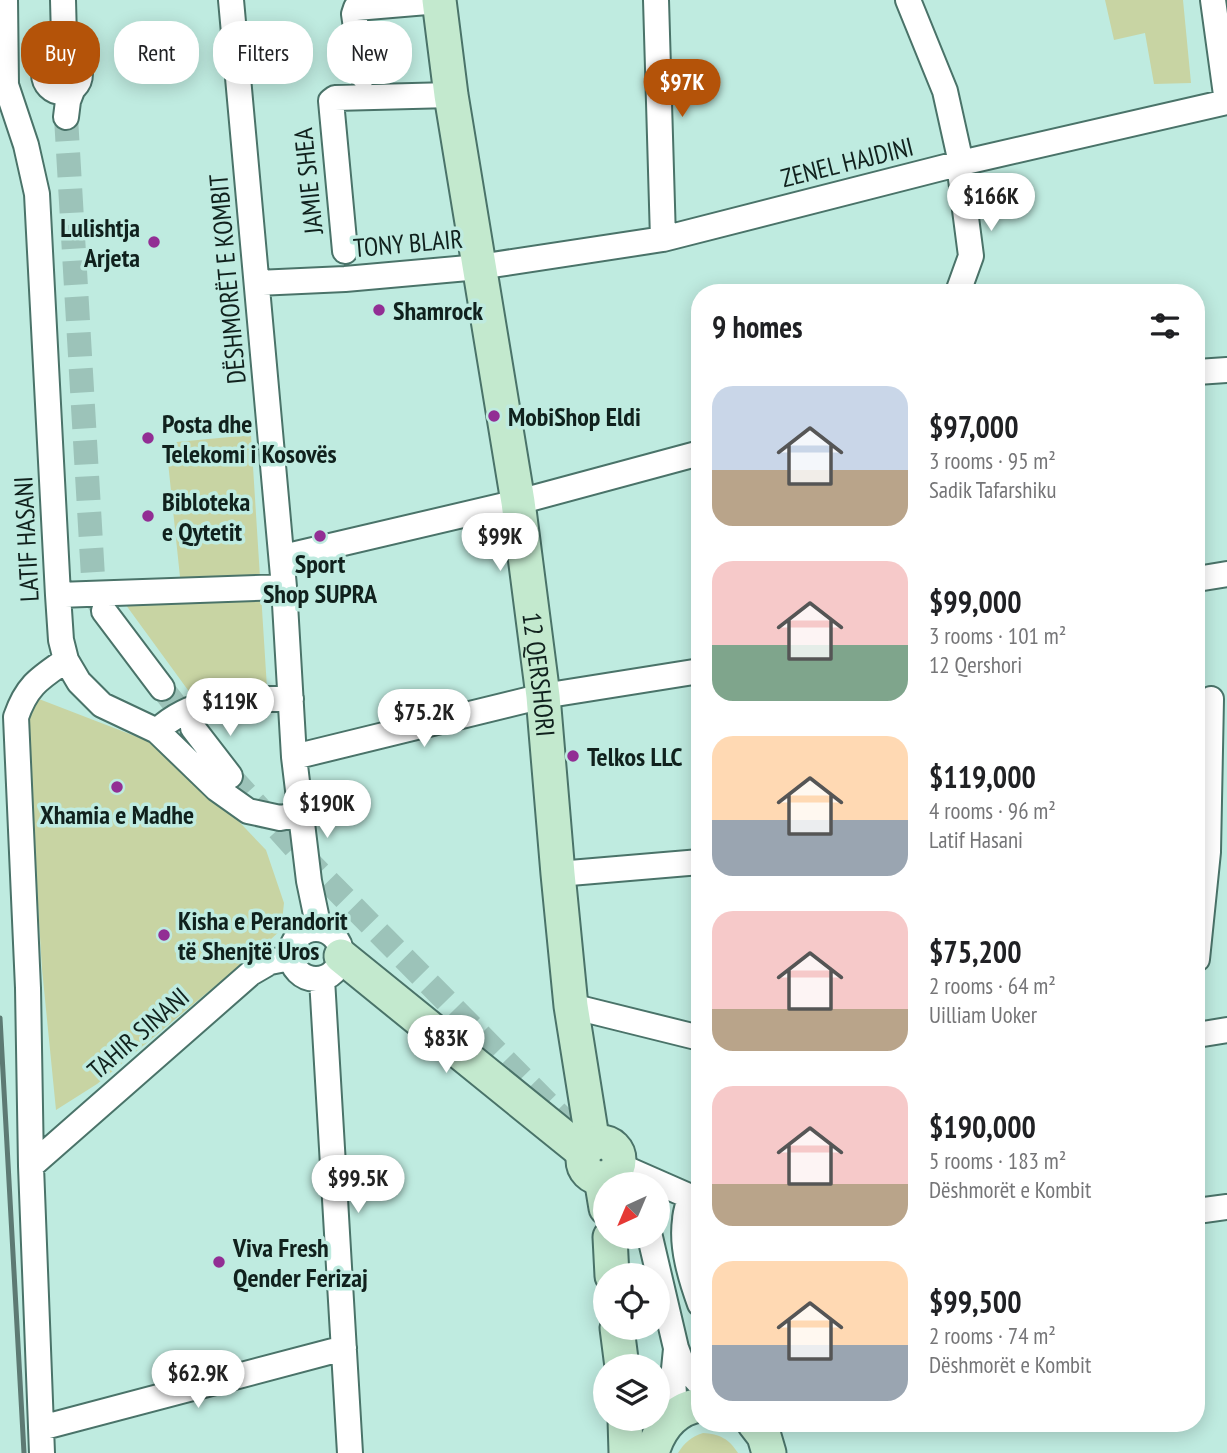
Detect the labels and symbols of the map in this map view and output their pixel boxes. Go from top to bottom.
pin: $97K [641,60,723,119]
street label: JAMIE SHEA [286,126,330,237]
street label: ZENEL HAJDINI [777,130,917,194]
street label: DËSHMORËT E KOMBIT [201,172,253,385]
pin: $166K [942,174,1040,233]
place label: Lulishtja Arjeta [60,211,140,274]
street label: TONY BLAIR [352,222,464,264]
marker: Lulishtja Arjeta [146,234,162,250]
place label: Shamrock [393,294,483,327]
marker: Shamrock [371,302,387,318]
place label: MobiShop Eldi [508,400,641,433]
place label: Posta dhe Telekomi i Kosovës [162,407,337,470]
marker: MobiShop Eldi [486,408,502,424]
marker: Posta dhe Telekomi i Kosovës [140,430,156,446]
street label: LATIF HASANI [6,475,46,603]
place label: Bibloteka e Qytetit [162,485,250,548]
marker: Bibloteka e Qytetit [140,508,156,524]
pin: $99K [459,514,541,573]
marker: Sport Shop SUPRA [312,528,328,544]
place label: Sport Shop SUPRA [263,547,378,610]
street label: 12 QERSHORI [516,610,563,738]
pin: $119K [181,678,279,738]
pin: $75.2K [367,690,481,749]
place label: Telkos LLC [587,740,682,773]
marker: Telkos LLC [565,748,581,764]
marker: Xhamia e Madhe [109,779,125,795]
pin: $190K [278,780,376,840]
place label: Xhamia e Madhe [40,798,194,831]
place label: Kisha e Perandorit të Shenjtë Uros [178,904,348,967]
marker: Kisha e Perandorit të Shenjtë Uros [156,927,172,943]
street label: TAHIR SINANI [80,980,196,1086]
pin: $83K [405,1016,487,1075]
pin: $99.5K [301,1156,415,1215]
north arrow [593,1172,670,1250]
place label: Viva Fresh Qender Ferizaj [232,1231,368,1294]
marker: Viva Fresh Qender Ferizaj [211,1254,227,1270]
pin: $62.9K [141,1350,255,1410]

